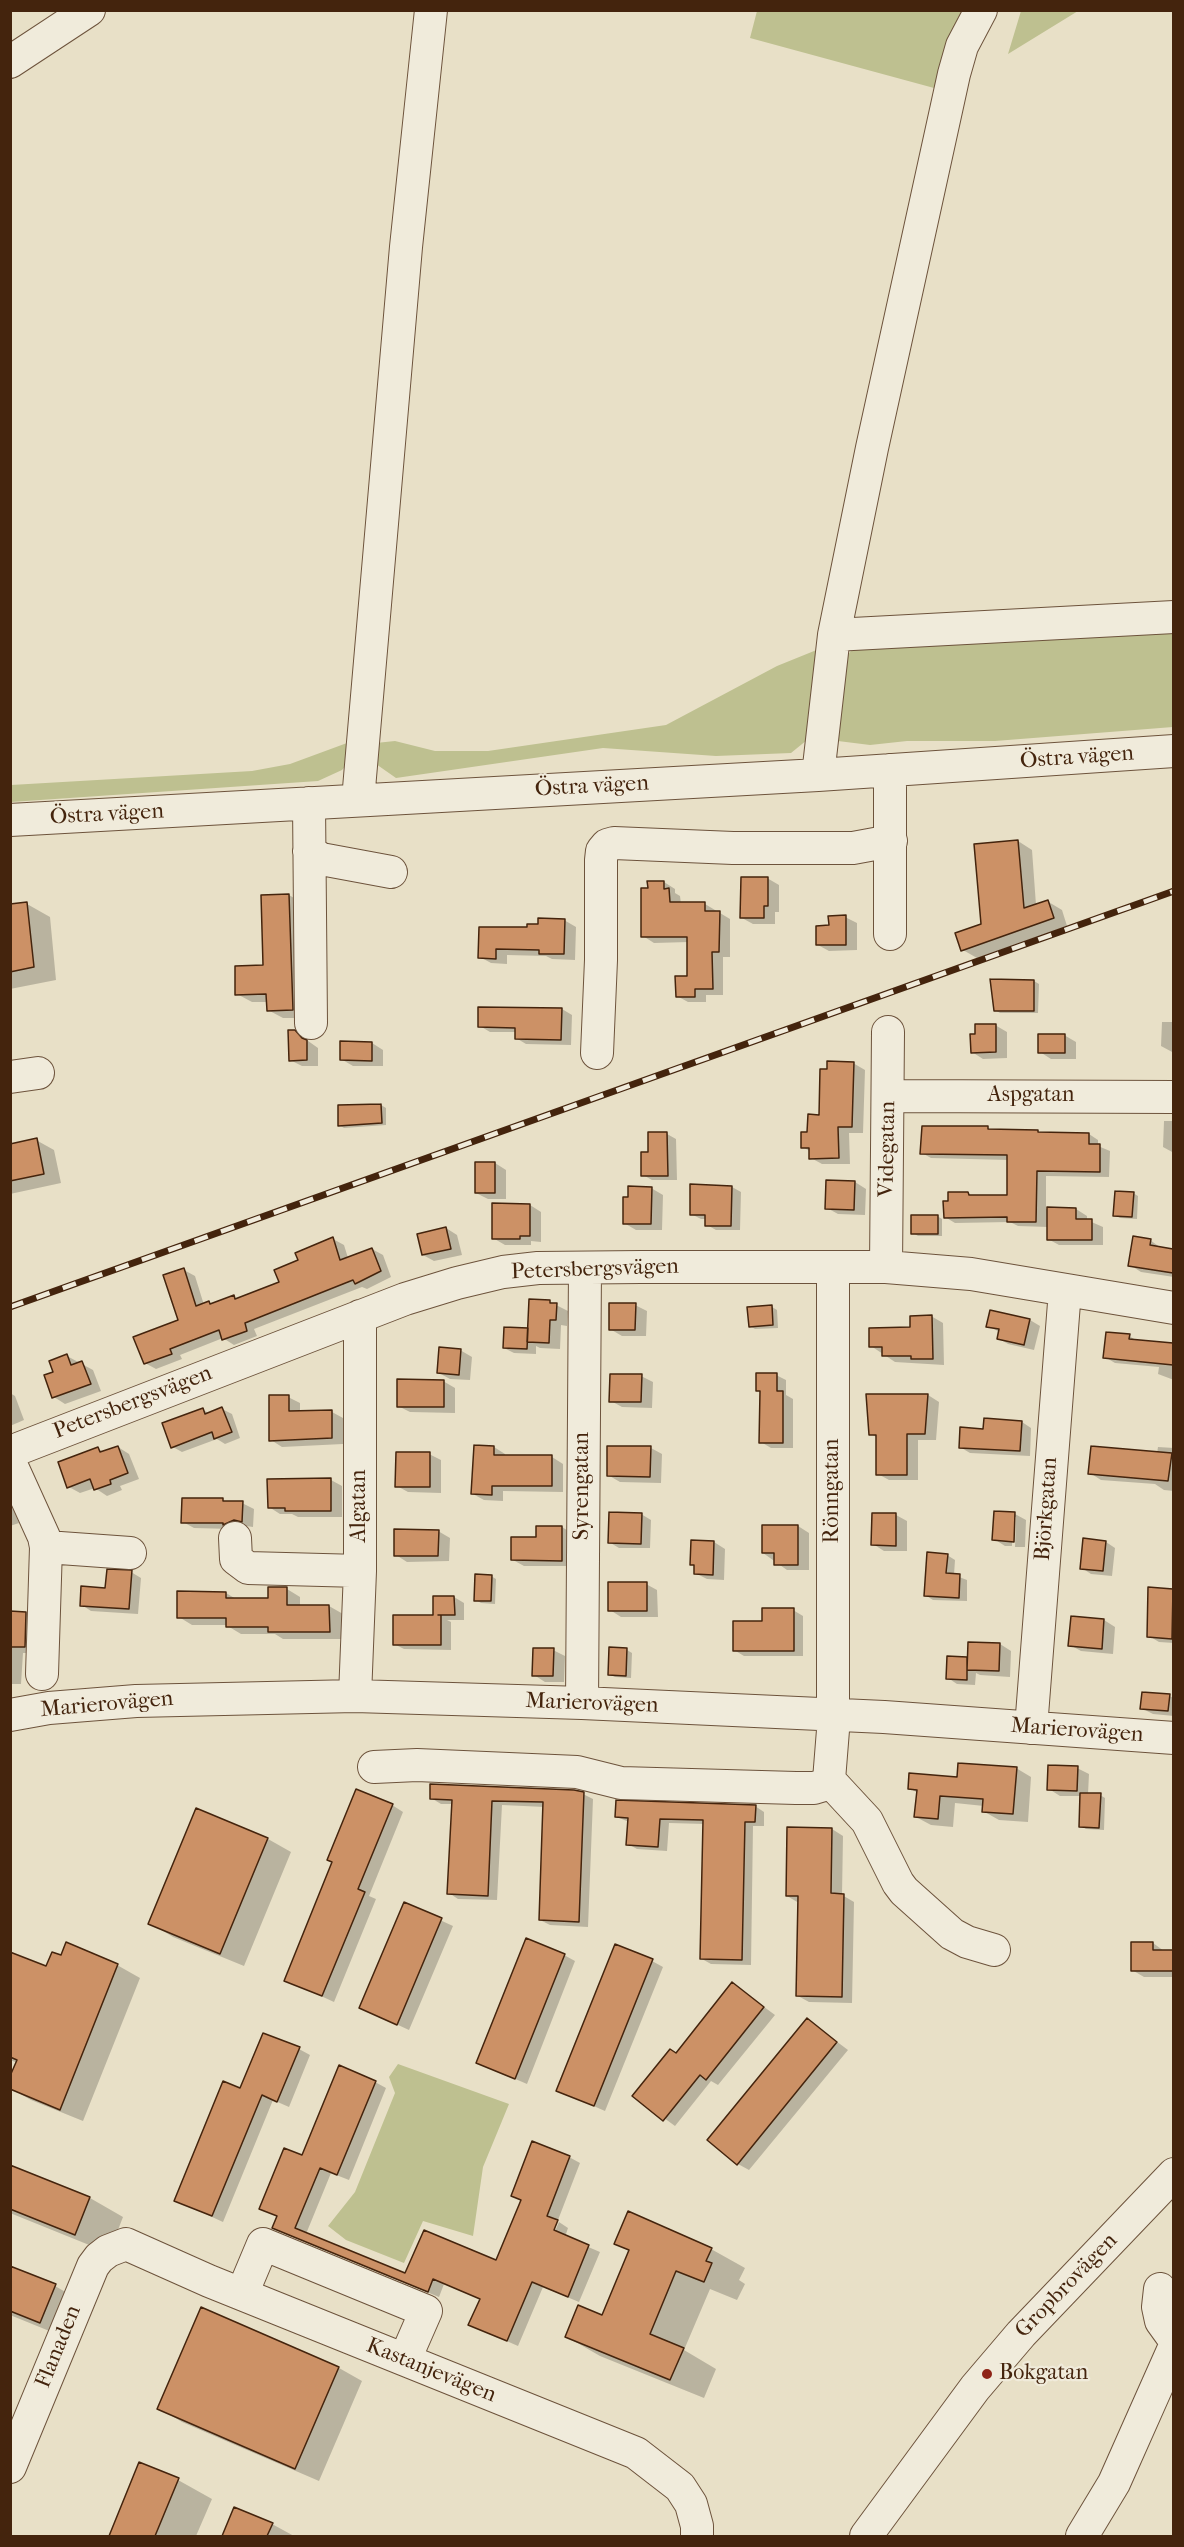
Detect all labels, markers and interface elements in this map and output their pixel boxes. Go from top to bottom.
street label: Östra vägen [1019,741,1135,775]
street label: Östra vägen [534,771,650,803]
street label: Östra vägen [49,799,165,831]
street label: Aspgatan [988,1083,1074,1109]
street label: Videgatan [874,1101,902,1197]
street label: Petersbergsvägen [511,1254,679,1286]
street label: Petersbergsvägen [50,1361,216,1445]
street label: Syrengatan [570,1432,596,1540]
street label: Rönngatan [820,1439,846,1543]
street label: Björkgatan [1030,1456,1064,1562]
street label: Algatan [347,1470,373,1542]
street label: Marierovägen [39,1686,175,1724]
street label: Marierovägen [525,1688,659,1720]
street label: Marierovägen [1010,1713,1144,1749]
street label: Gropbrovägen [1010,2228,1124,2344]
street label: Flanaden [30,2302,88,2392]
street label: Kastanjevägen [362,2333,500,2409]
place label: Bokgatan [999,2361,1088,2387]
marker: Bokgatan [980,2367,994,2381]

